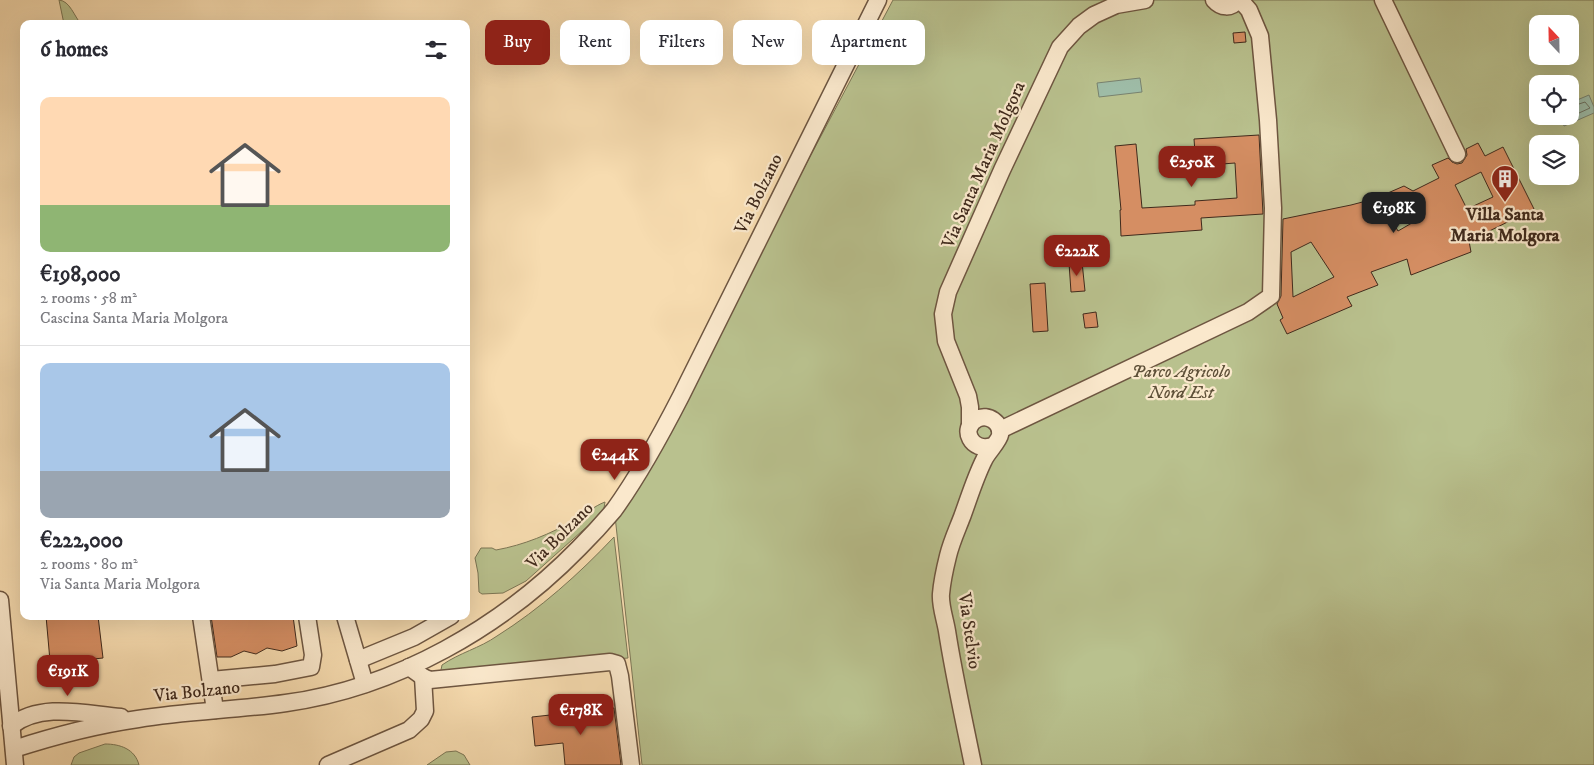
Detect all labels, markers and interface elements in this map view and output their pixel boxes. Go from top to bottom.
north arrow [1529,15,1579,65]
map controls [1529,15,1579,185]
chip: Buy [485,20,550,65]
chip: Rent [560,20,630,65]
chip: Filters [640,20,723,65]
chip: New [733,20,802,65]
chip: Apartment [812,20,925,65]
icon: filters [422,36,450,64]
text: 6 homes [40,37,108,63]
button: locate [1529,75,1579,125]
street label: Via Santa Maria Molgora [937,78,1031,253]
icon: home [200,130,290,220]
button: layers [1529,135,1579,185]
pin: €250K [1157,146,1227,188]
street label: Via Bolzano [730,150,788,239]
text: €250K [1170,152,1214,172]
building icon: Villa Santa Maria Molgora [1490,164,1520,203]
pin: €198K [1359,192,1429,234]
text: €198K [1373,198,1415,218]
place label: Villa Santa Maria Molgora [1450,204,1560,247]
pin: €222K [1042,234,1112,277]
text: €222K [1055,241,1099,261]
text: €198,000 [40,262,121,288]
text: 2 rooms · 58 m² [40,288,137,308]
text: Cascina Santa Maria Molgora [40,308,228,328]
park label: Parco Agricolo Nord Est [1132,361,1231,404]
icon: home [200,395,290,485]
pin: €244K [580,438,650,481]
text: €244K [592,445,638,465]
street label: Via Bolzano [521,497,599,575]
text: €222,000 [40,528,123,554]
text: 2 rooms · 80 m² [40,554,138,574]
text: Via Santa Maria Molgora [40,574,200,594]
street label: Via Stelvio [953,591,985,671]
pin: €191K [33,654,103,697]
text: €191K [48,661,88,681]
street label: Via Bolzano [152,677,241,708]
pin: €178K [546,694,616,736]
text: €178K [560,700,602,720]

